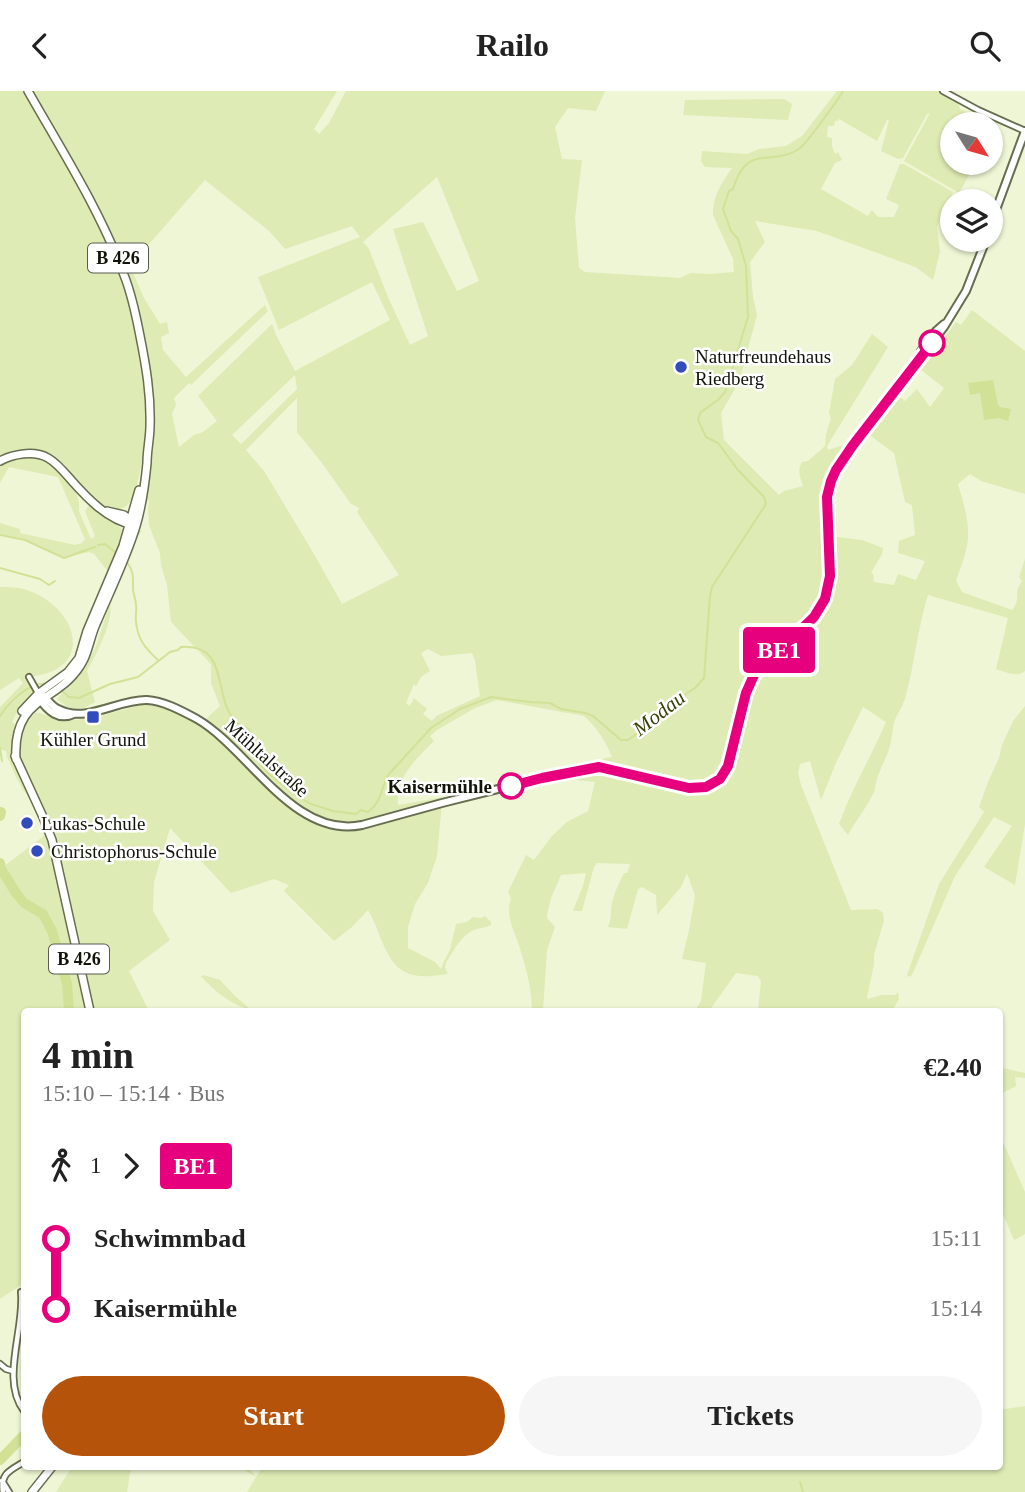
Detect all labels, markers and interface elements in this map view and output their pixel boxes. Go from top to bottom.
icon: back [21,27,59,65]
text: Railo [476,27,549,63]
icon: search [966,27,1004,65]
north arrow [940,112,1003,175]
map controls [940,112,1003,252]
button: layers [940,189,1003,252]
road number: B 426 [88,243,148,273]
unlabelled marker [919,330,945,356]
place label: Naturfreundehaus Riedberg [695,346,831,389]
marker: Naturfreundehaus Riedberg [673,359,689,375]
line badge: BE1 [739,627,819,673]
text: BE1 [757,637,801,663]
water label: Modau [627,685,690,741]
marker: Kühler Grund [85,709,101,725]
street label: Mühltalstraße [221,715,313,801]
place label: Kühler Grund [40,729,147,750]
marker: Kaisermühle [498,773,524,799]
place label: Kaisermühle [388,776,492,797]
place label: Lukas-Schule [41,813,145,834]
marker: Lukas-Schule [19,815,35,831]
place label: Christophorus-Schule [51,841,217,862]
marker: Christophorus-Schule [29,843,45,859]
road number: B 426 [49,945,109,973]
text: 4 min [42,1034,134,1076]
text: €2.40 [924,1053,982,1082]
text: 15:10 – 15:14 · Bus [42,1081,225,1106]
icon: walk [42,1147,80,1185]
icon: forward [112,1147,150,1185]
text: 1 [90,1153,102,1178]
text: BE1 [174,1153,218,1179]
text: Schwimmbad [94,1224,246,1253]
text: 15:11 [930,1226,982,1251]
text: Kaisermühle [94,1294,237,1323]
text: 15:14 [930,1296,982,1321]
button: Start [42,1376,505,1456]
button: Tickets [519,1376,982,1456]

